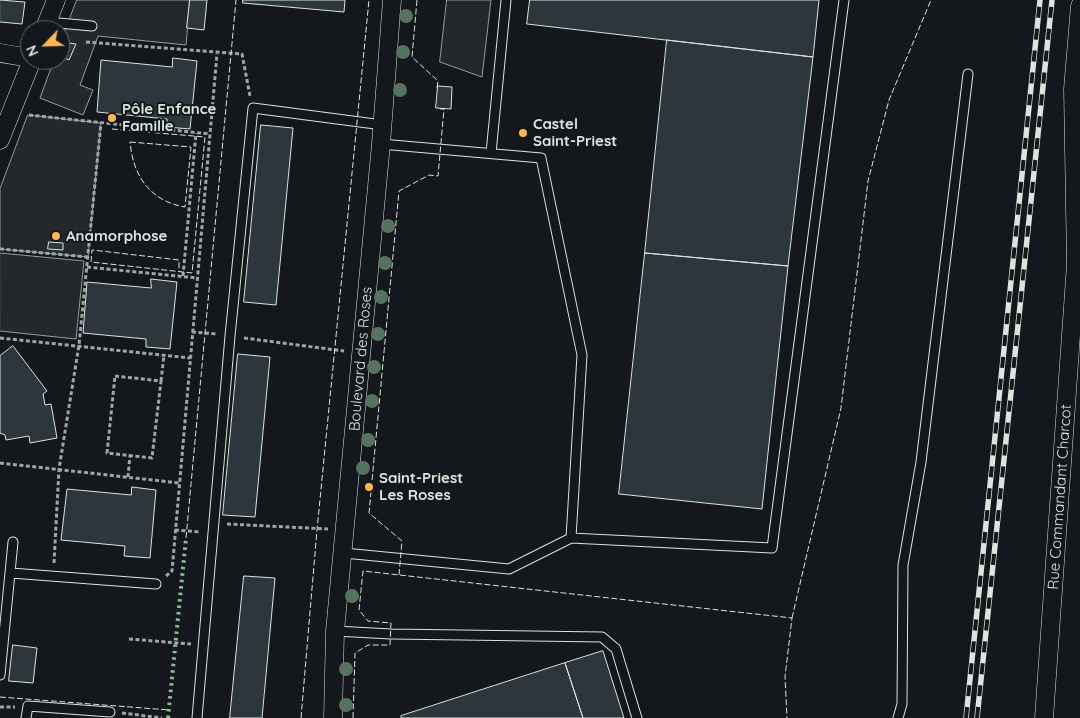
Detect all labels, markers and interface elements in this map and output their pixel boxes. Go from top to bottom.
north arrow [20,20,70,70]
text: N [22,42,43,59]
place label: Pôle Enfance Famille [122,100,216,135]
marker: Pôle Enfance Famille [106,112,118,124]
place label: Castel Saint-Priest [533,115,617,150]
marker: Castel Saint-Priest [517,127,529,139]
place label: Anamorphose [66,227,167,245]
marker: Anamorphose [50,230,62,242]
street label: Boulevard des Roses [346,286,376,432]
street label: Rue Commandant Charcot [1045,404,1075,590]
place label: Saint-Priest Les Roses [379,469,463,504]
marker: Saint-Priest Les Roses [363,481,375,493]

